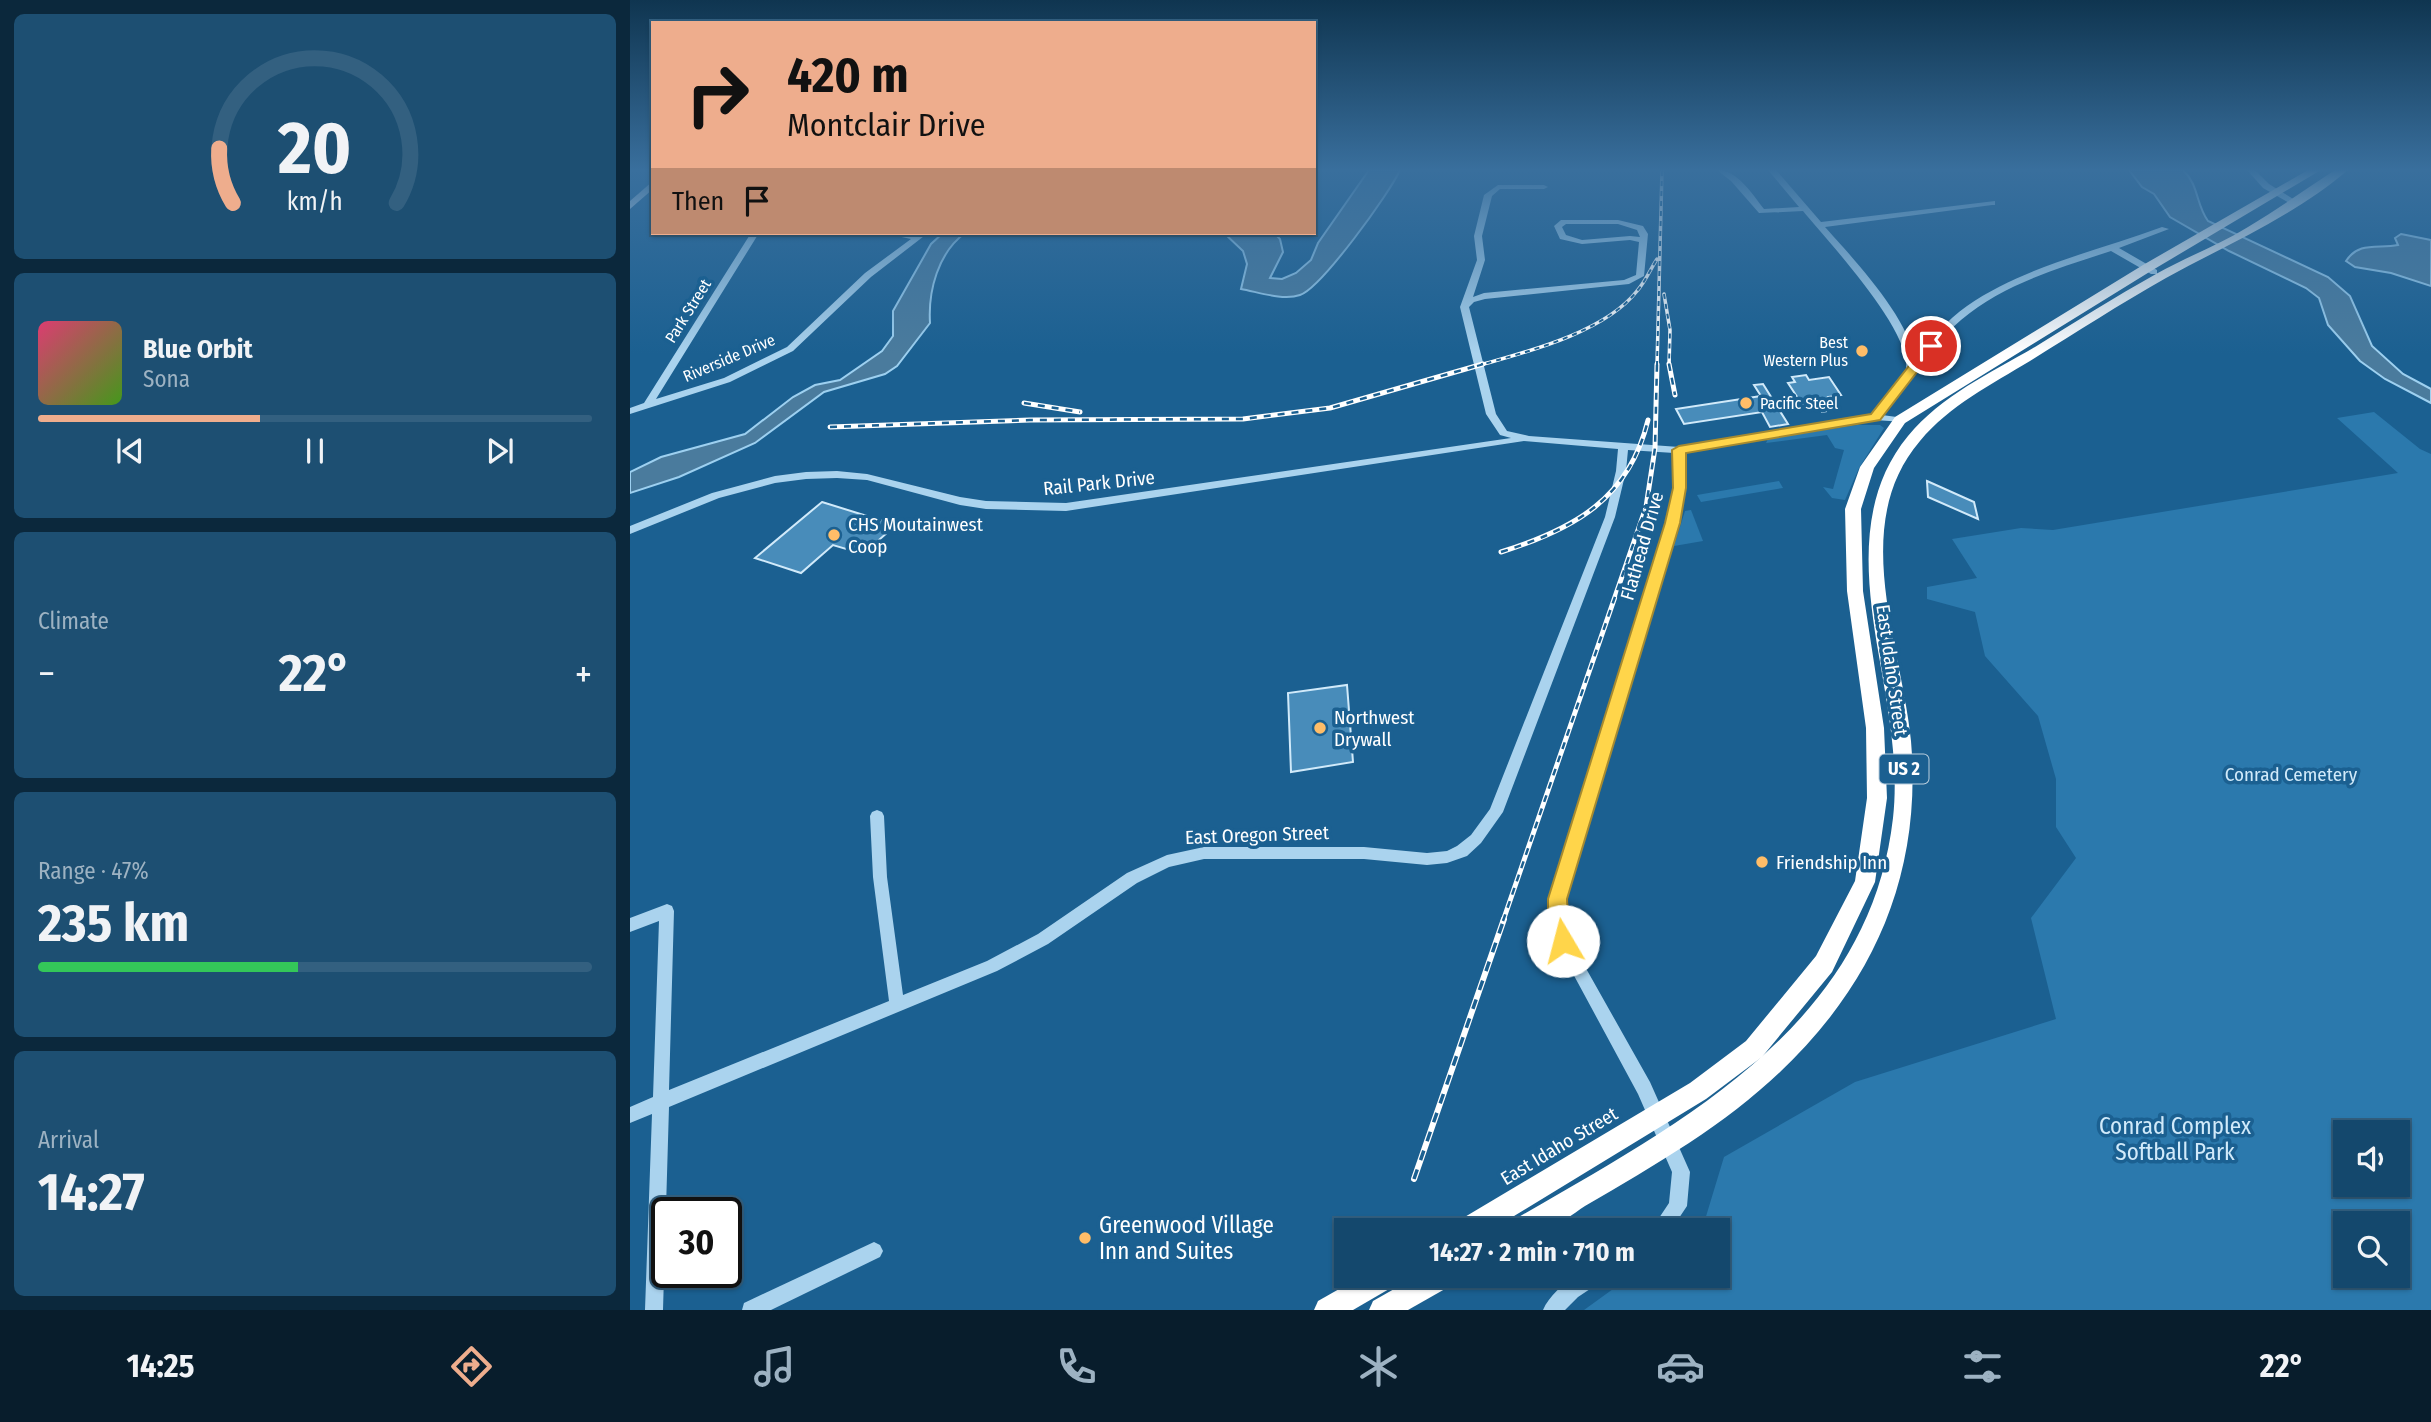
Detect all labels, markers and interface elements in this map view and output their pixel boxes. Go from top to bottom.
text: 420 m [787,46,909,105]
icon: right [672,49,763,140]
text: 20 [277,105,352,192]
text: Montclair Drive [787,106,986,144]
icon: arrive [738,182,776,220]
text: km/h [287,186,343,216]
text: Then [672,186,724,217]
street label: Park Street [661,275,715,346]
pin [1901,316,1961,376]
icon: arrive [1912,327,1950,365]
street label: Riverside Drive [680,330,778,386]
place label: Best Western Plus [1763,333,1849,370]
text: Blue Orbit [143,334,253,365]
marker: Best Western Plus [1854,343,1870,359]
text: Sona [143,365,190,393]
place label: Pacific Steel [1760,394,1838,413]
marker: Pacific Steel [1738,395,1754,411]
icon: previous [111,432,149,470]
icon: pause [296,432,334,470]
icon: next [481,432,519,470]
street label: Rail Park Drive [1042,466,1156,500]
street label: Flathead Drive [1616,489,1668,603]
place label: CHS Moutainwest Coop [848,513,984,558]
marker: CHS Moutainwest Coop [826,527,842,543]
street label: East Idaho Street [1871,603,1913,738]
text: Climate [38,607,109,635]
text: 22° [279,642,351,705]
text: − [38,651,55,697]
text: + [575,651,592,697]
place label: Northwest Drywall [1334,706,1415,751]
marker: Northwest Drywall [1312,720,1328,736]
road number: US 2 [1880,754,1928,784]
park label: Conrad Cemetery [2225,763,2358,786]
street label: East Oregon Street [1185,821,1330,849]
place label: Friendship Inn [1776,851,1887,874]
marker: Friendship Inn [1754,854,1770,870]
text: Range · 47% [38,857,149,885]
text: 235 km [38,892,189,955]
position arrow [1526,904,1600,978]
street label: East Idaho Street [1496,1102,1622,1190]
park label: Conrad Complex Softball Park [2099,1112,2251,1166]
map controls [2333,1120,2410,1288]
button: sound [2333,1120,2410,1197]
text: Arrival [38,1126,99,1154]
text: 14:27 [38,1161,145,1224]
speed limit sign: 30 [651,1197,742,1288]
place label: Greenwood Village Inn and Suites [1099,1211,1274,1265]
button: search [2333,1211,2410,1288]
marker: Greenwood Village Inn and Suites [1077,1230,1093,1246]
text: 14:27 · 2 min · 710 m [1429,1237,1635,1268]
icon: directions [447,1342,496,1391]
icon: music [750,1342,799,1391]
icon: phone [1052,1342,1101,1391]
icon: climate [1354,1342,1403,1391]
icon: car [1656,1342,1705,1391]
icon: filters [1958,1342,2007,1391]
text: 14:25 [127,1347,194,1385]
text: 22° [2260,1347,2304,1385]

